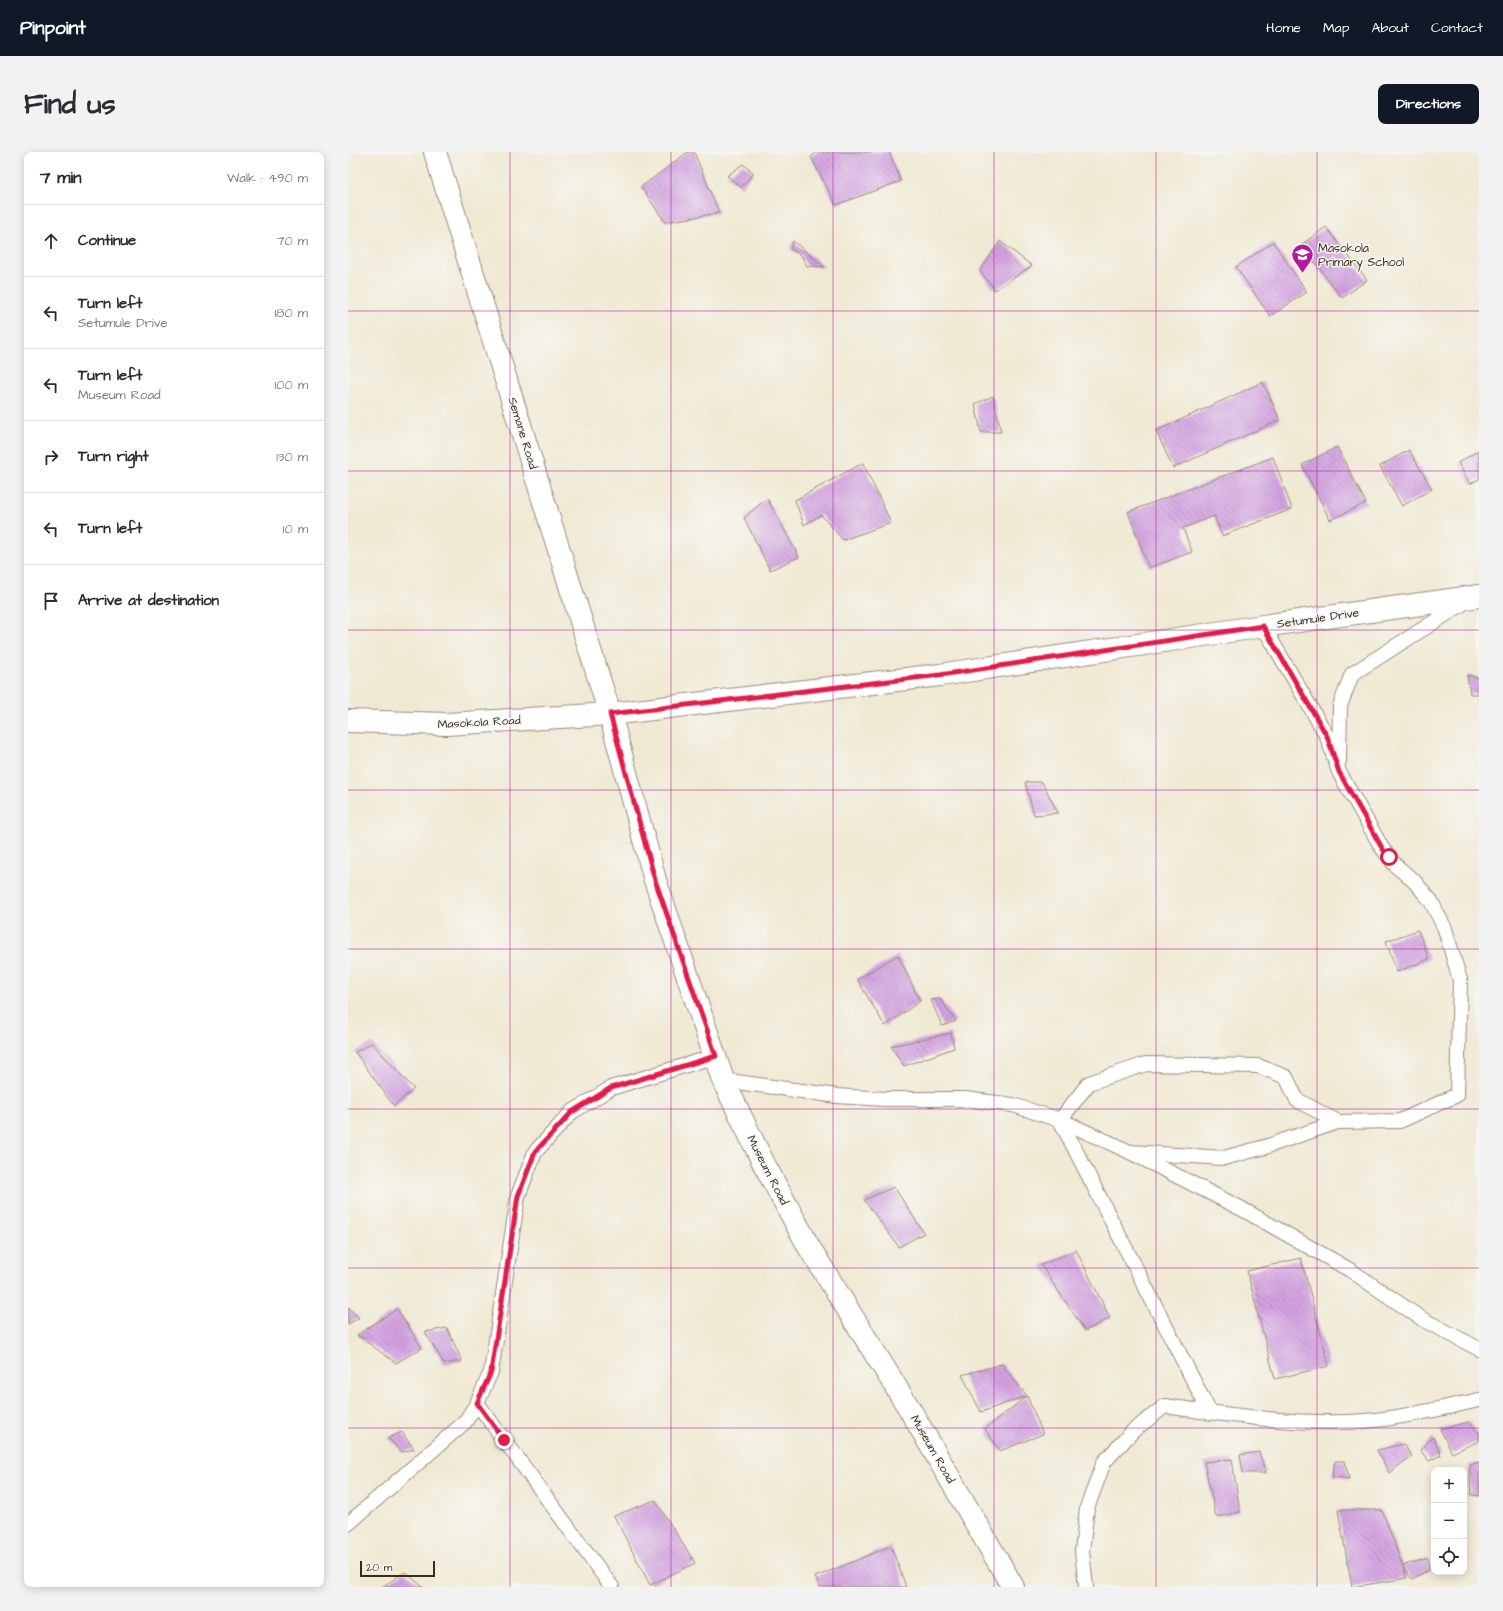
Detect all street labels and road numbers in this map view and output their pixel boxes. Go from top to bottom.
street label: Semane Road [504,395,542,471]
street label: Setumule Drive [1276,604,1361,633]
street label: Masokola Road [437,712,521,733]
street label: Museum Road [743,1132,792,1208]
street label: Museum Road [906,1412,959,1487]

